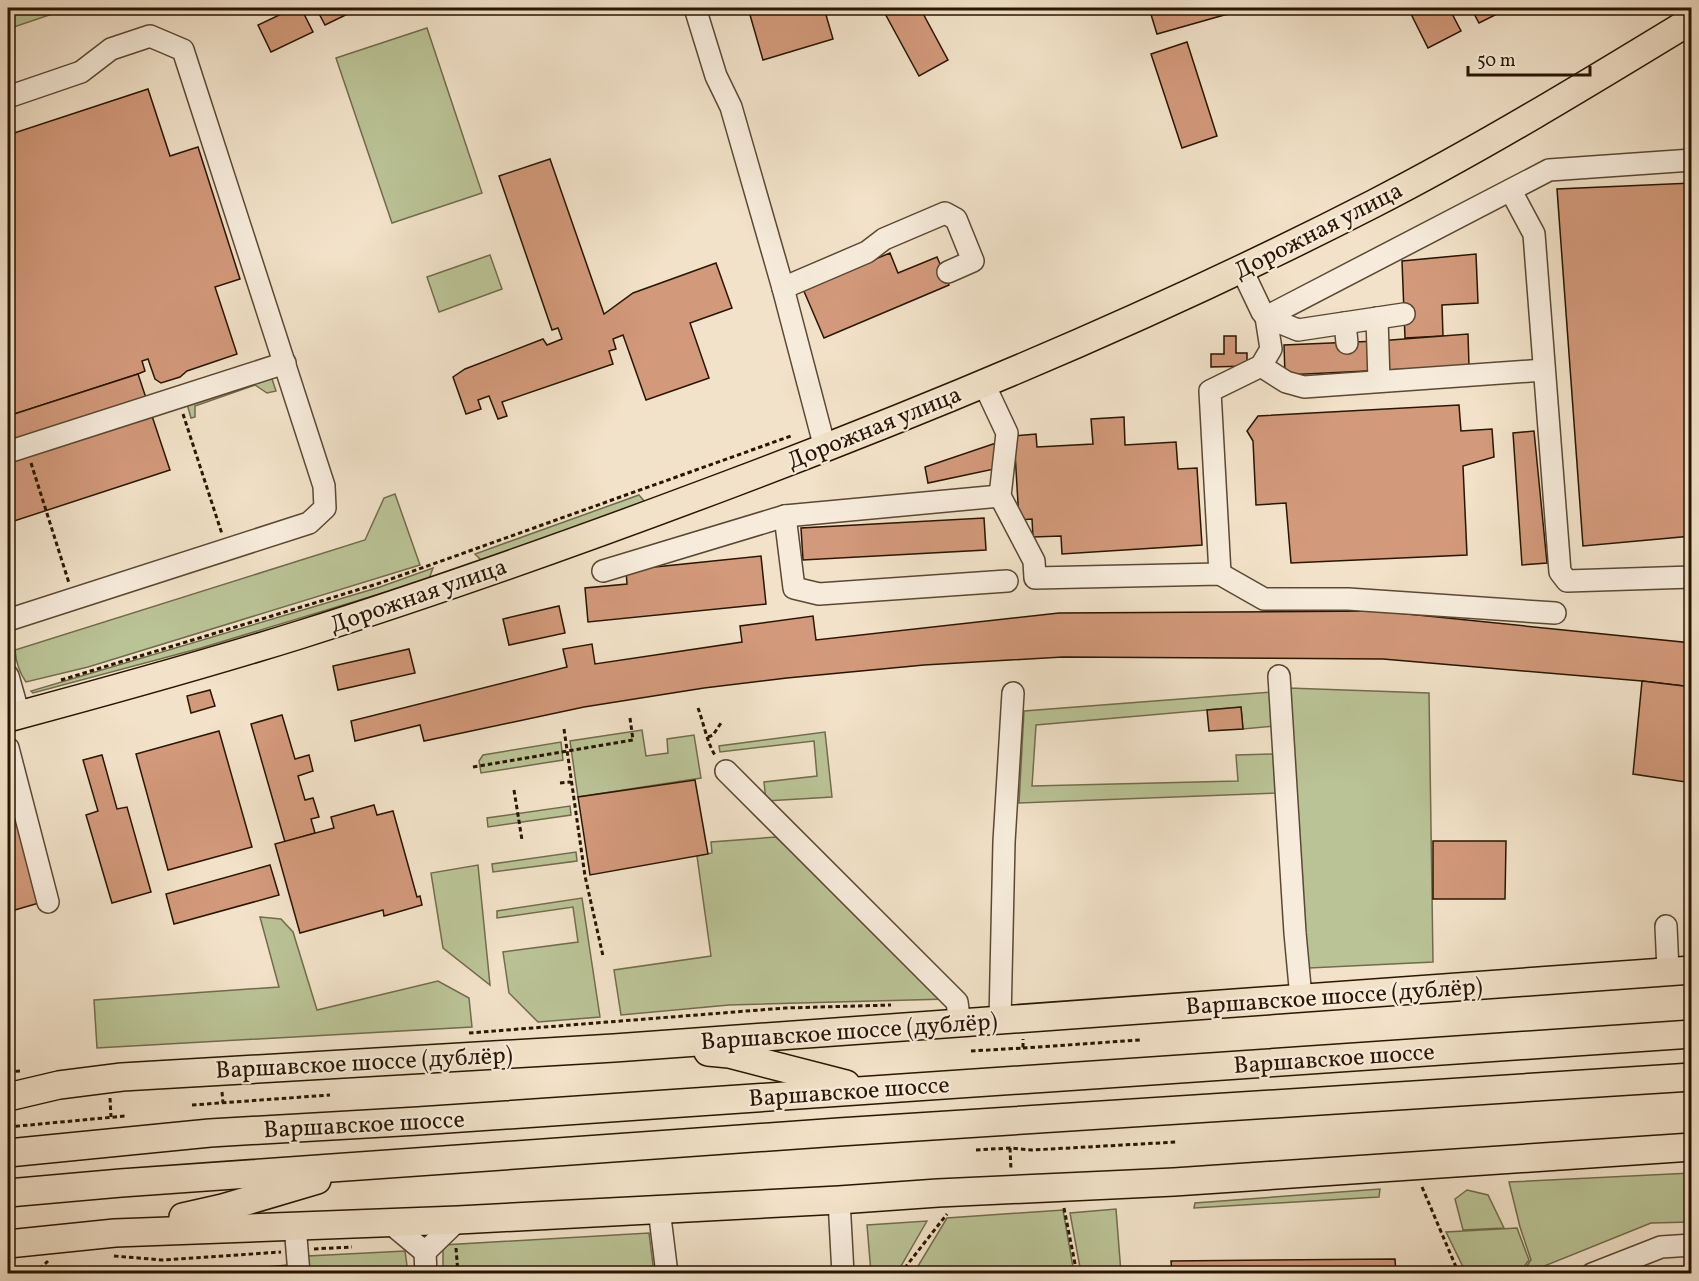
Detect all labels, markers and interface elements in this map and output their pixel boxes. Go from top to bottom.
scale bar [1468,39,1590,77]
text: 50 m [1477,49,1516,74]
street label: Дорожная улица [1229,175,1409,289]
street label: Дорожная улица [782,378,967,479]
street label: Дорожная улица [326,551,512,643]
street label: Варшавское шоссе (дублёр) [1184,971,1484,1025]
street label: Варшавское шоссе (дублёр) [699,1006,999,1060]
street label: Варшавское шоссе [1232,1036,1436,1084]
street label: Варшавское шоссе (дублёр) [215,1039,514,1089]
street label: Варшавское шоссе [747,1069,951,1117]
street label: Варшавское шоссе [263,1104,466,1148]

